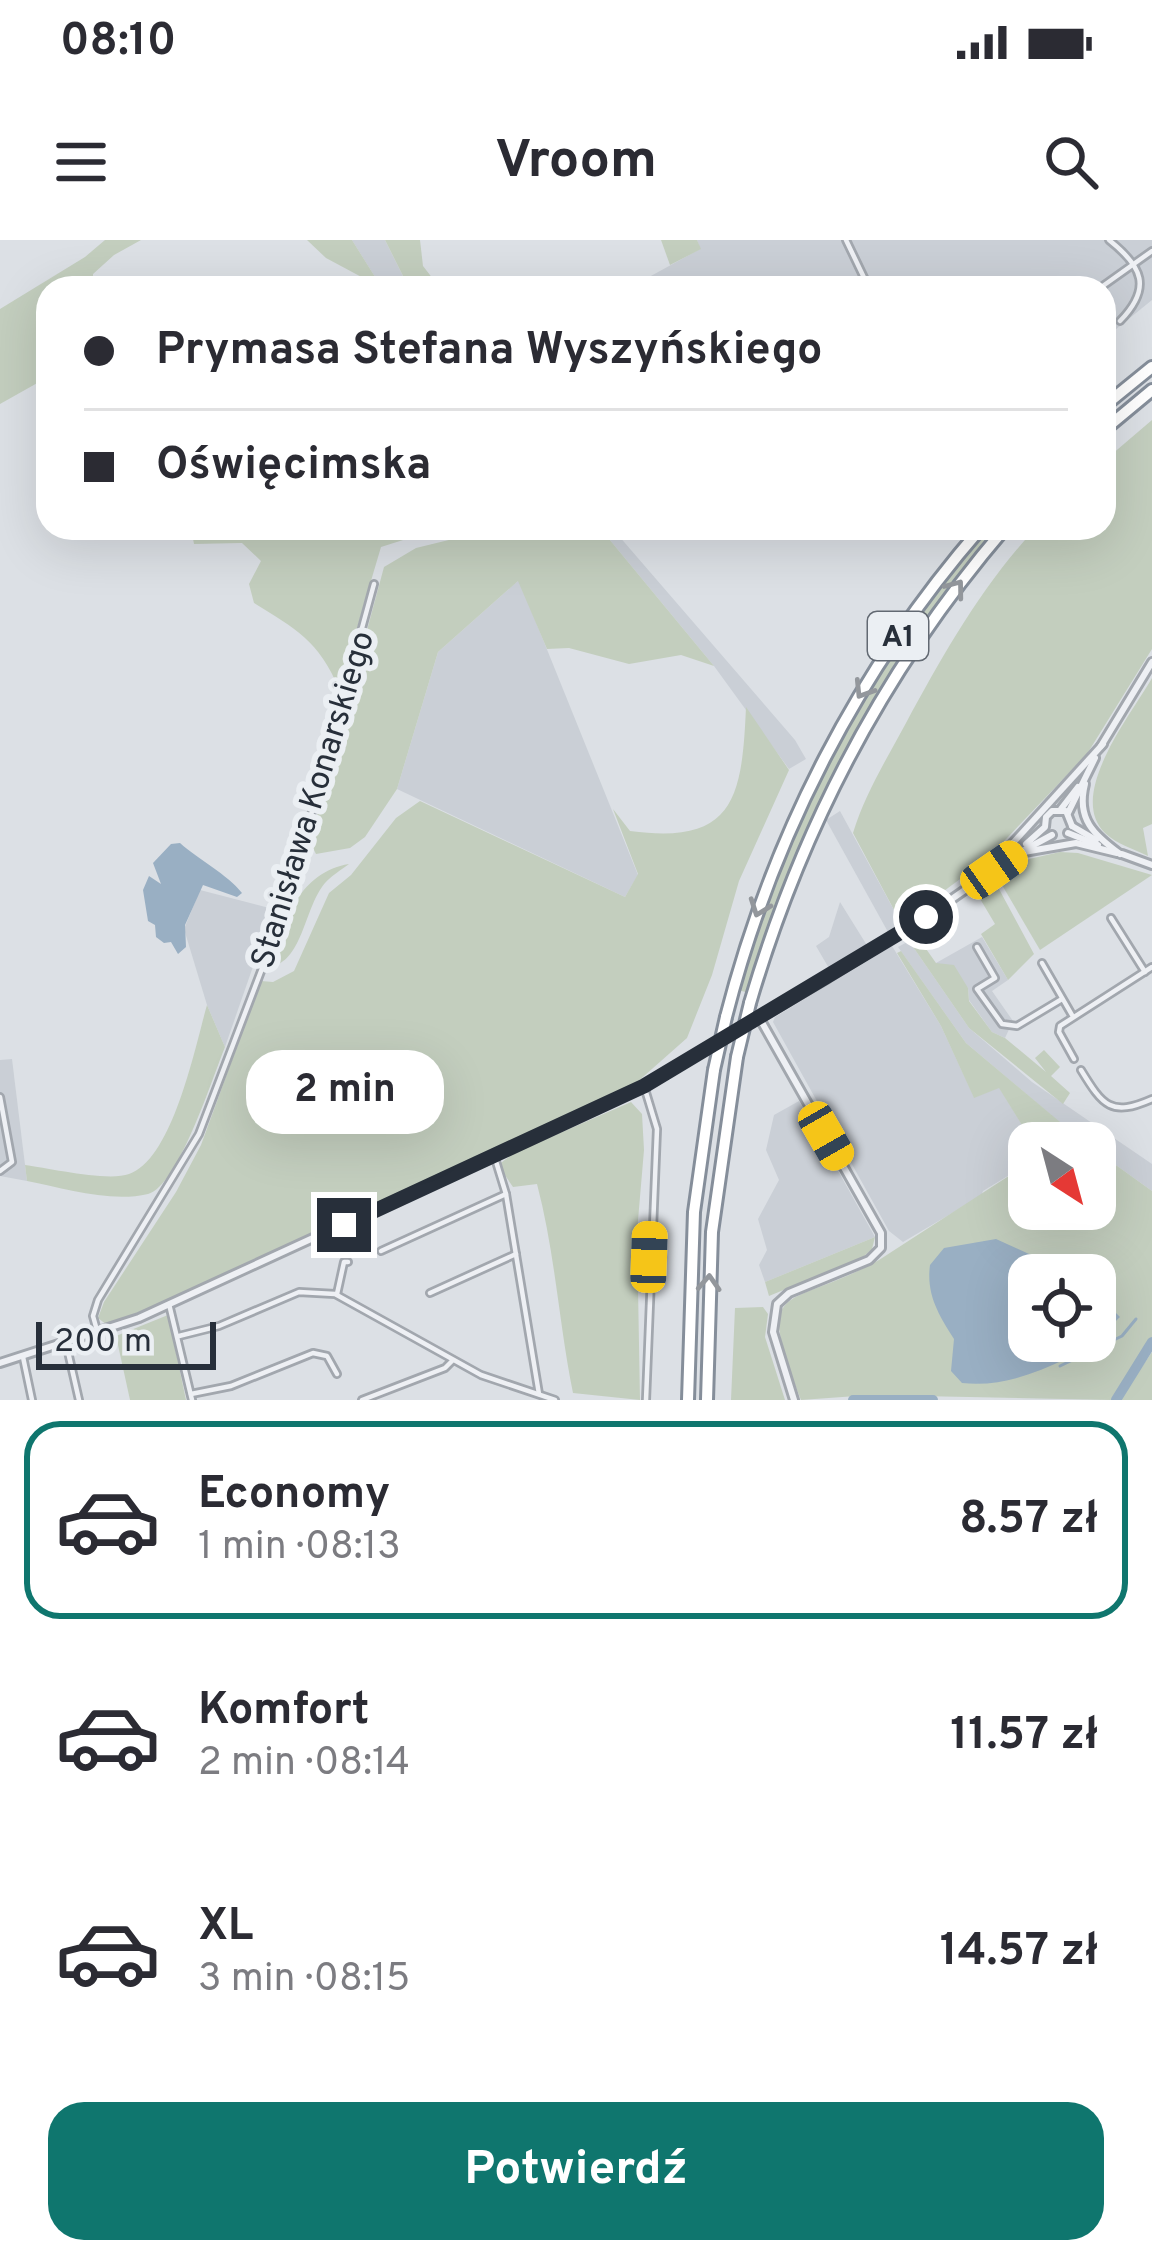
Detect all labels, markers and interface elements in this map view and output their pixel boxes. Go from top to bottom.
text: 08:10 [60,14,176,71]
text: Vroom [495,128,657,197]
icon: menu [48,129,114,195]
icon: search [1038,129,1104,195]
text: Prymasa Stefana Wyszyńskiego [156,323,823,380]
text: Oświęcimska [156,438,431,495]
one-way arrow [942,580,963,602]
road number: A1 [868,612,928,660]
street label: Stanisława Konarskiego [243,626,386,974]
one-way arrow [855,677,877,699]
car [954,835,1034,905]
route start [899,890,953,944]
one-way arrow [749,896,773,917]
callout: 2 min [245,1051,443,1135]
text: 2 min [294,1067,396,1116]
car [792,1096,860,1176]
north arrow [1008,1122,1116,1230]
map controls [1008,1122,1116,1362]
route end [317,1198,371,1252]
car [630,1220,668,1294]
button: locate [1008,1254,1116,1362]
one-way arrow [696,1273,722,1292]
scale bar [36,1316,216,1369]
text: 200 m [54,1322,152,1364]
icon: car [54,1466,162,1574]
text: Economy [198,1467,390,1524]
text: 8.57 zł [959,1492,1098,1549]
text: 1 min · 08:13 [198,1524,401,1573]
icon: car [54,1682,162,1790]
text: Komfort [198,1683,370,1740]
text: 11.57 zł [950,1708,1098,1765]
text: 2 min · 08:14 [198,1740,410,1789]
icon: car [54,1898,162,2006]
text: XL [198,1899,253,1956]
text: 14.57 zł [940,1924,1098,1981]
text: 3 min · 08:15 [198,1956,410,2005]
button: Potwierdź [48,2102,1104,2240]

